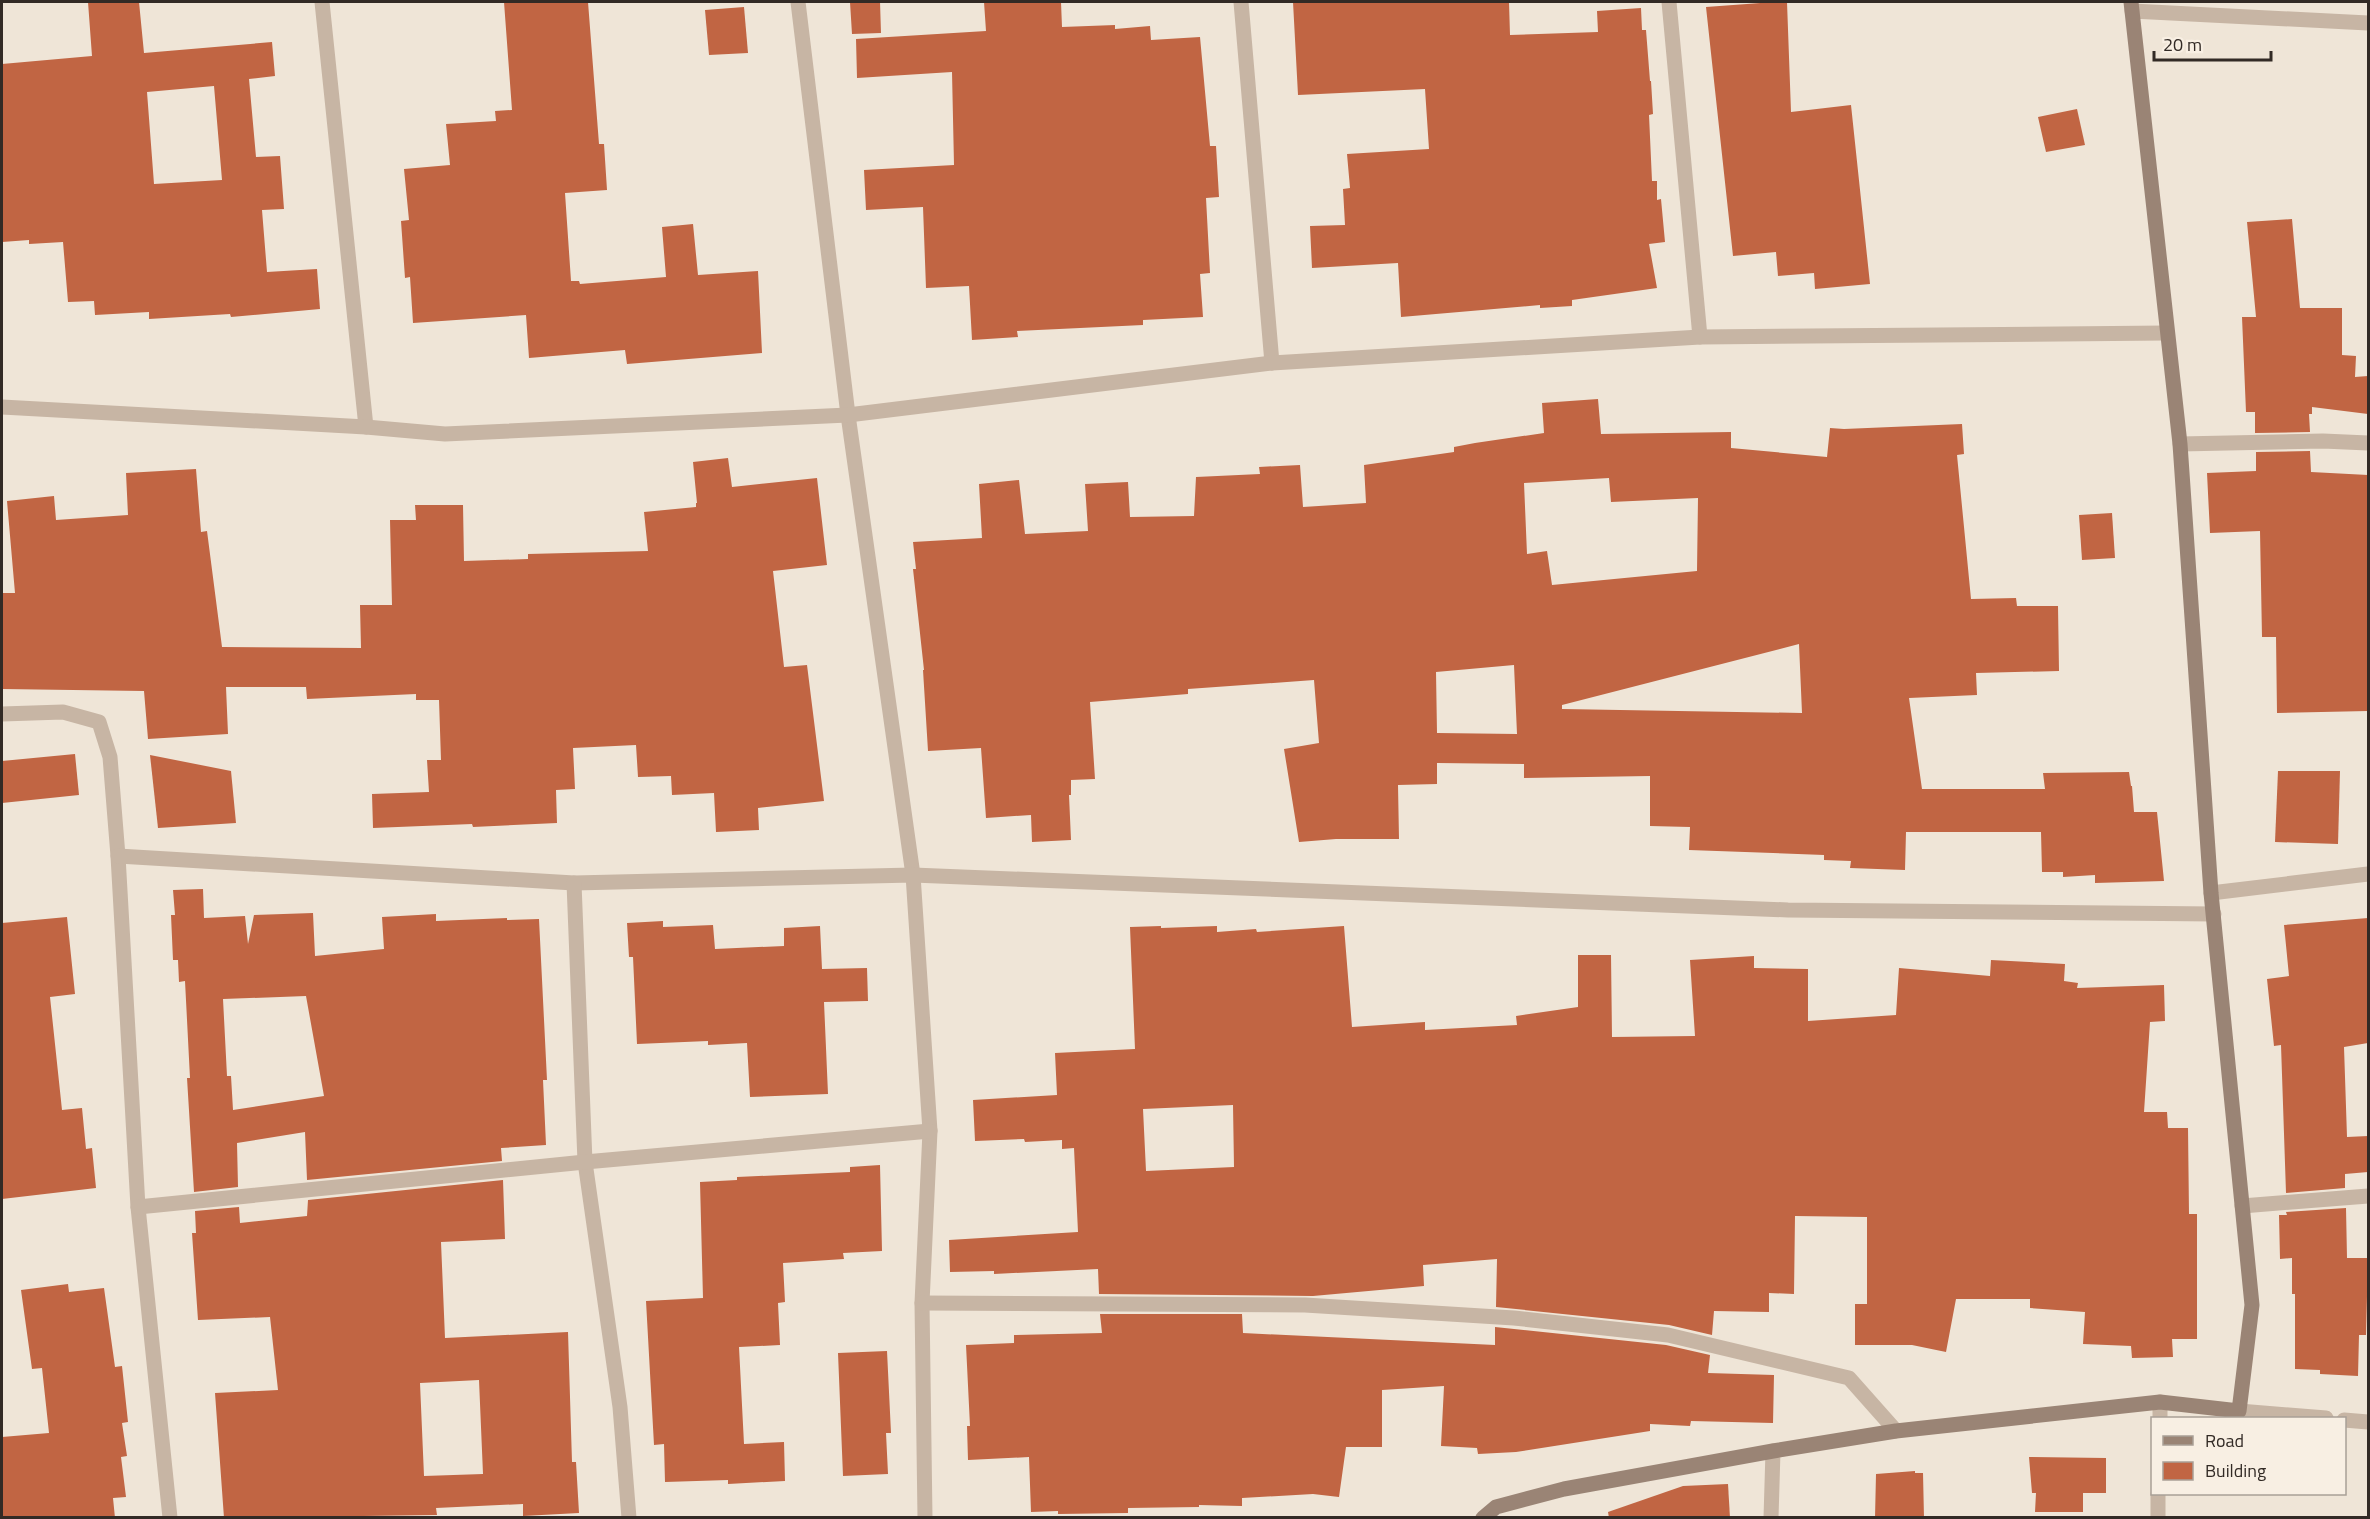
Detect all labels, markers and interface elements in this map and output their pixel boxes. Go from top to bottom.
scale bar [2154,24,2271,62]
text: 20 m [2163,31,2202,58]
legend [2151,1417,2346,1495]
text: Road [2205,1427,2244,1454]
text: Building [2205,1457,2266,1484]

